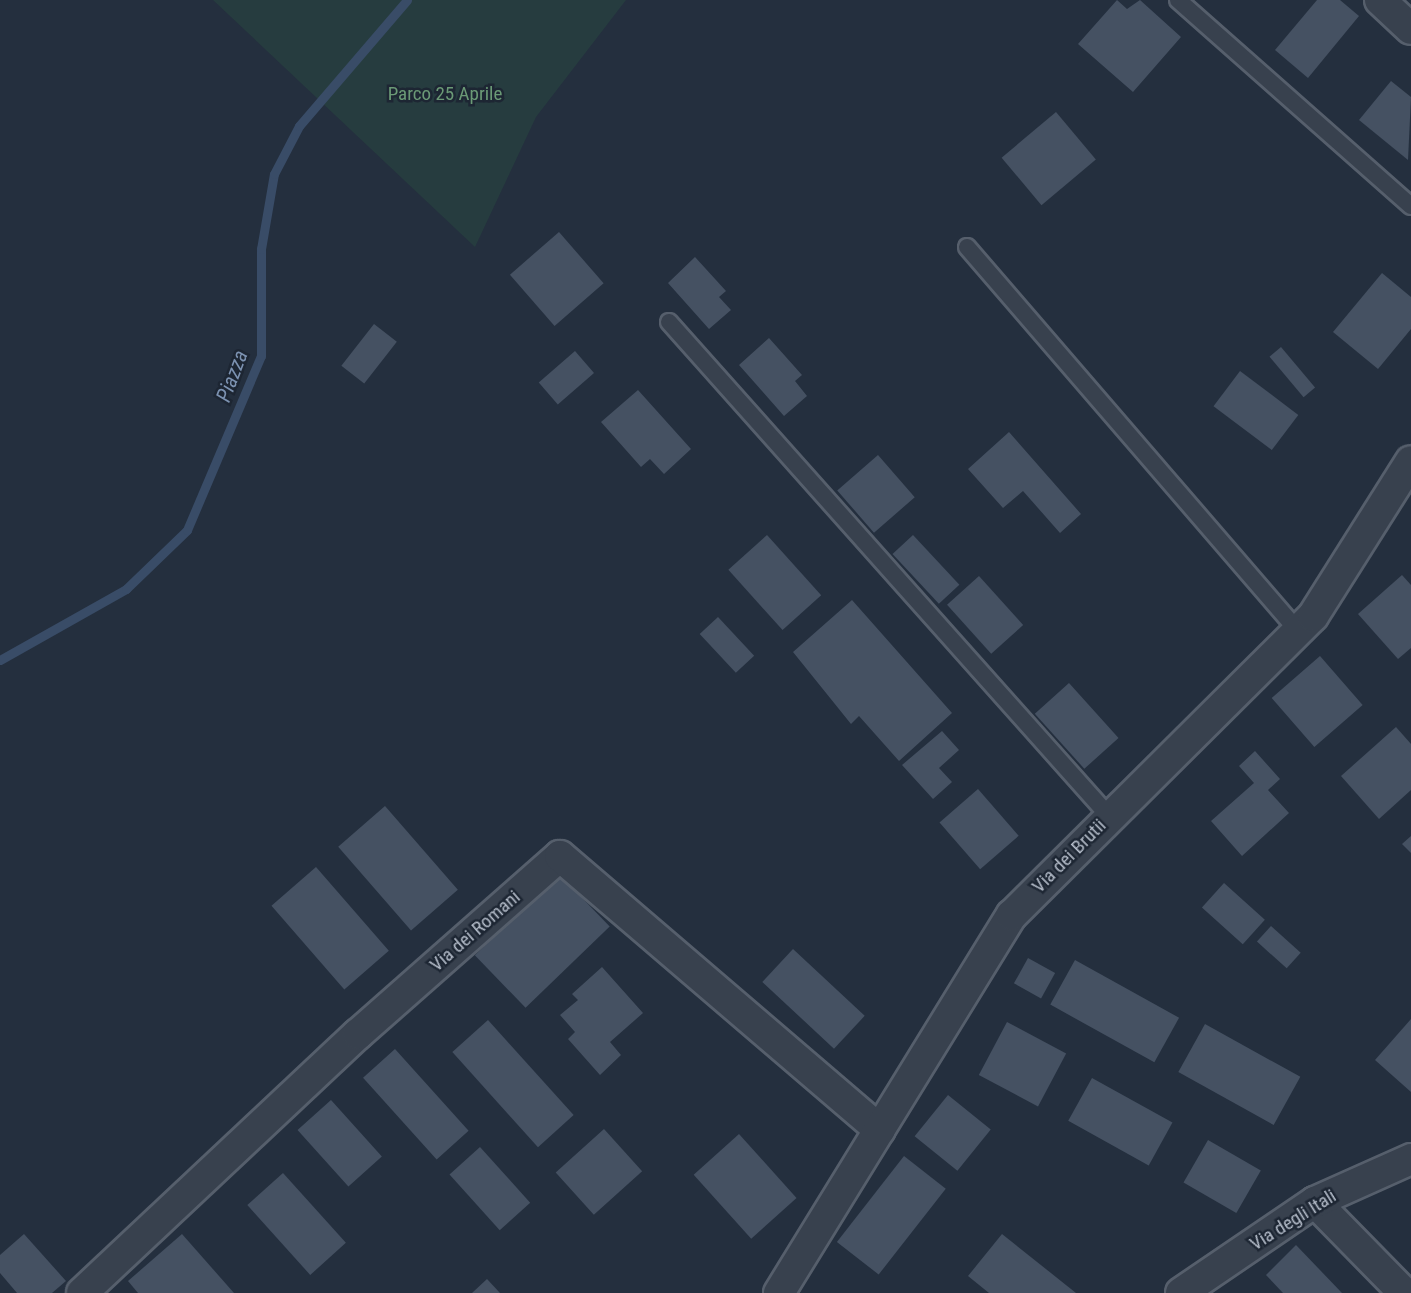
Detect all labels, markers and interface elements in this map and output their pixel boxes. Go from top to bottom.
park label: Parco 25 Aprile [388,83,502,105]
water label: Piazza [211,347,253,405]
street label: Via dei Brutii [1027,814,1111,898]
street label: Via dei Romani [425,886,525,976]
street label: Via degli Itali [1246,1185,1340,1255]

